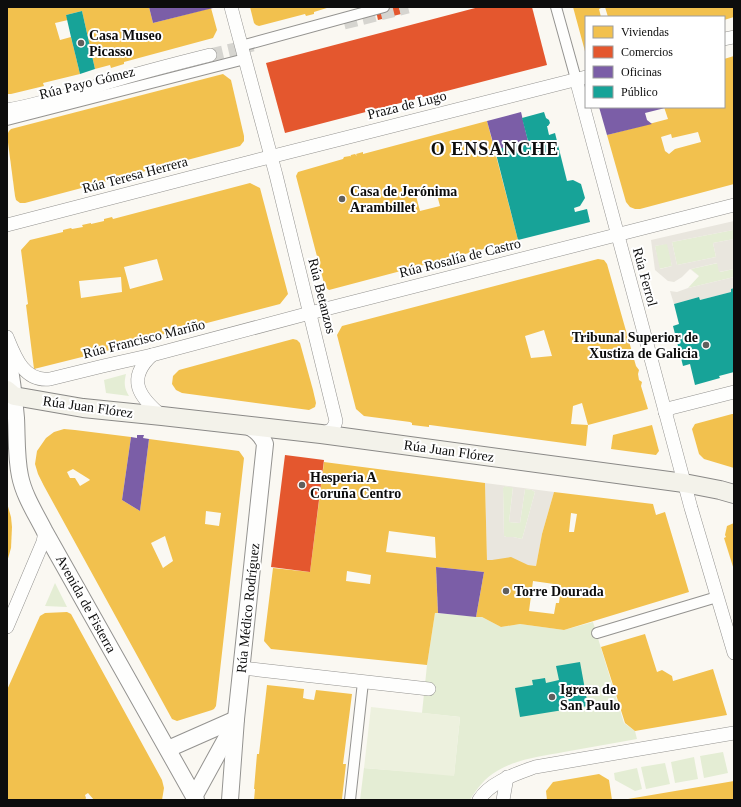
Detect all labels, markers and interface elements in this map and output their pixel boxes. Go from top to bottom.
legend [585,16,725,108]
text: Viviendas [621,25,669,39]
place label: Casa Museo Picasso [89,28,162,59]
marker: Casa Museo Picasso [76,38,86,48]
text: Comercios [621,45,673,59]
street label: Rúa Payo Gómez [38,64,136,102]
text: Oficinas [621,65,662,79]
text: Público [621,85,658,99]
street label: Praza de Lugo [366,88,448,122]
district label: O ENSANCHE [431,139,559,159]
street label: Rúa Teresa Herrera [81,154,190,196]
place label: Casa de Jerónima Arambillet [350,184,457,215]
marker: Casa de Jerónima Arambillet [337,194,347,204]
street label: Rúa Rosalía de Castro [398,236,522,280]
street label: Rúa Ferrol [630,246,660,308]
street label: Rúa Betanzos [305,257,339,335]
street label: Rúa Francisco Mariño [81,317,207,361]
place label: Tribunal Superior de Xustiza de Galicia [572,330,698,361]
marker: Tribunal Superior de Xustiza de Galicia [701,340,711,350]
street label: Rúa Juan Flórez [42,393,134,421]
street label: Rúa Juan Flórez [403,437,495,465]
place label: Hesperia A Coruña Centro [310,470,401,501]
marker: Hesperia A Coruña Centro [297,480,307,490]
street label: Rúa Médico Rodríguez [234,542,262,674]
street label: Avenida de Fisterra [53,553,119,656]
place label: Torre Dourada [514,584,604,599]
marker: Torre Dourada [501,586,511,596]
place label: Igrexa de San Paulo [560,682,620,713]
marker: Igrexa de San Paulo [547,692,557,702]

